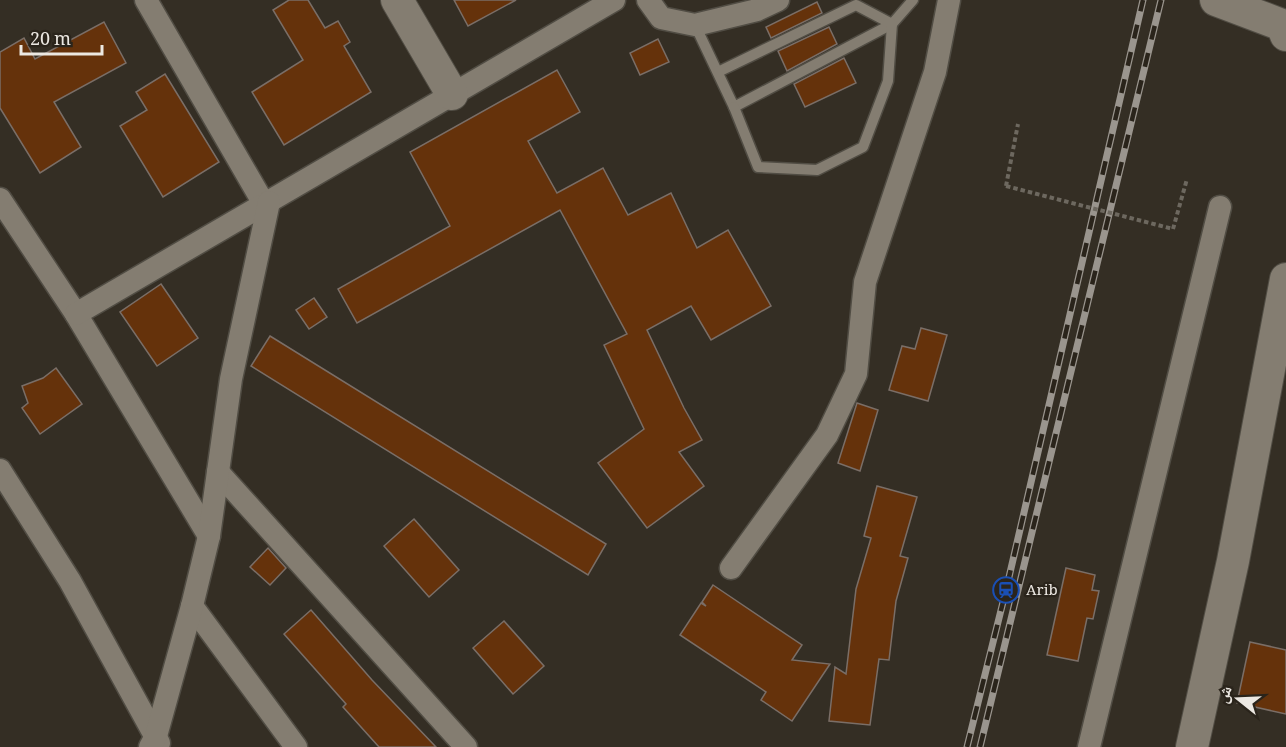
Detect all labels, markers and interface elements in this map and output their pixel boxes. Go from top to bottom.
scale bar [21,18,102,56]
text: 20 m [30,26,71,56]
station icon: Arib [991,575,1021,605]
place label: Arib [1026,579,1058,605]
north arrow [1208,669,1268,729]
text: ش [1211,683,1242,707]

